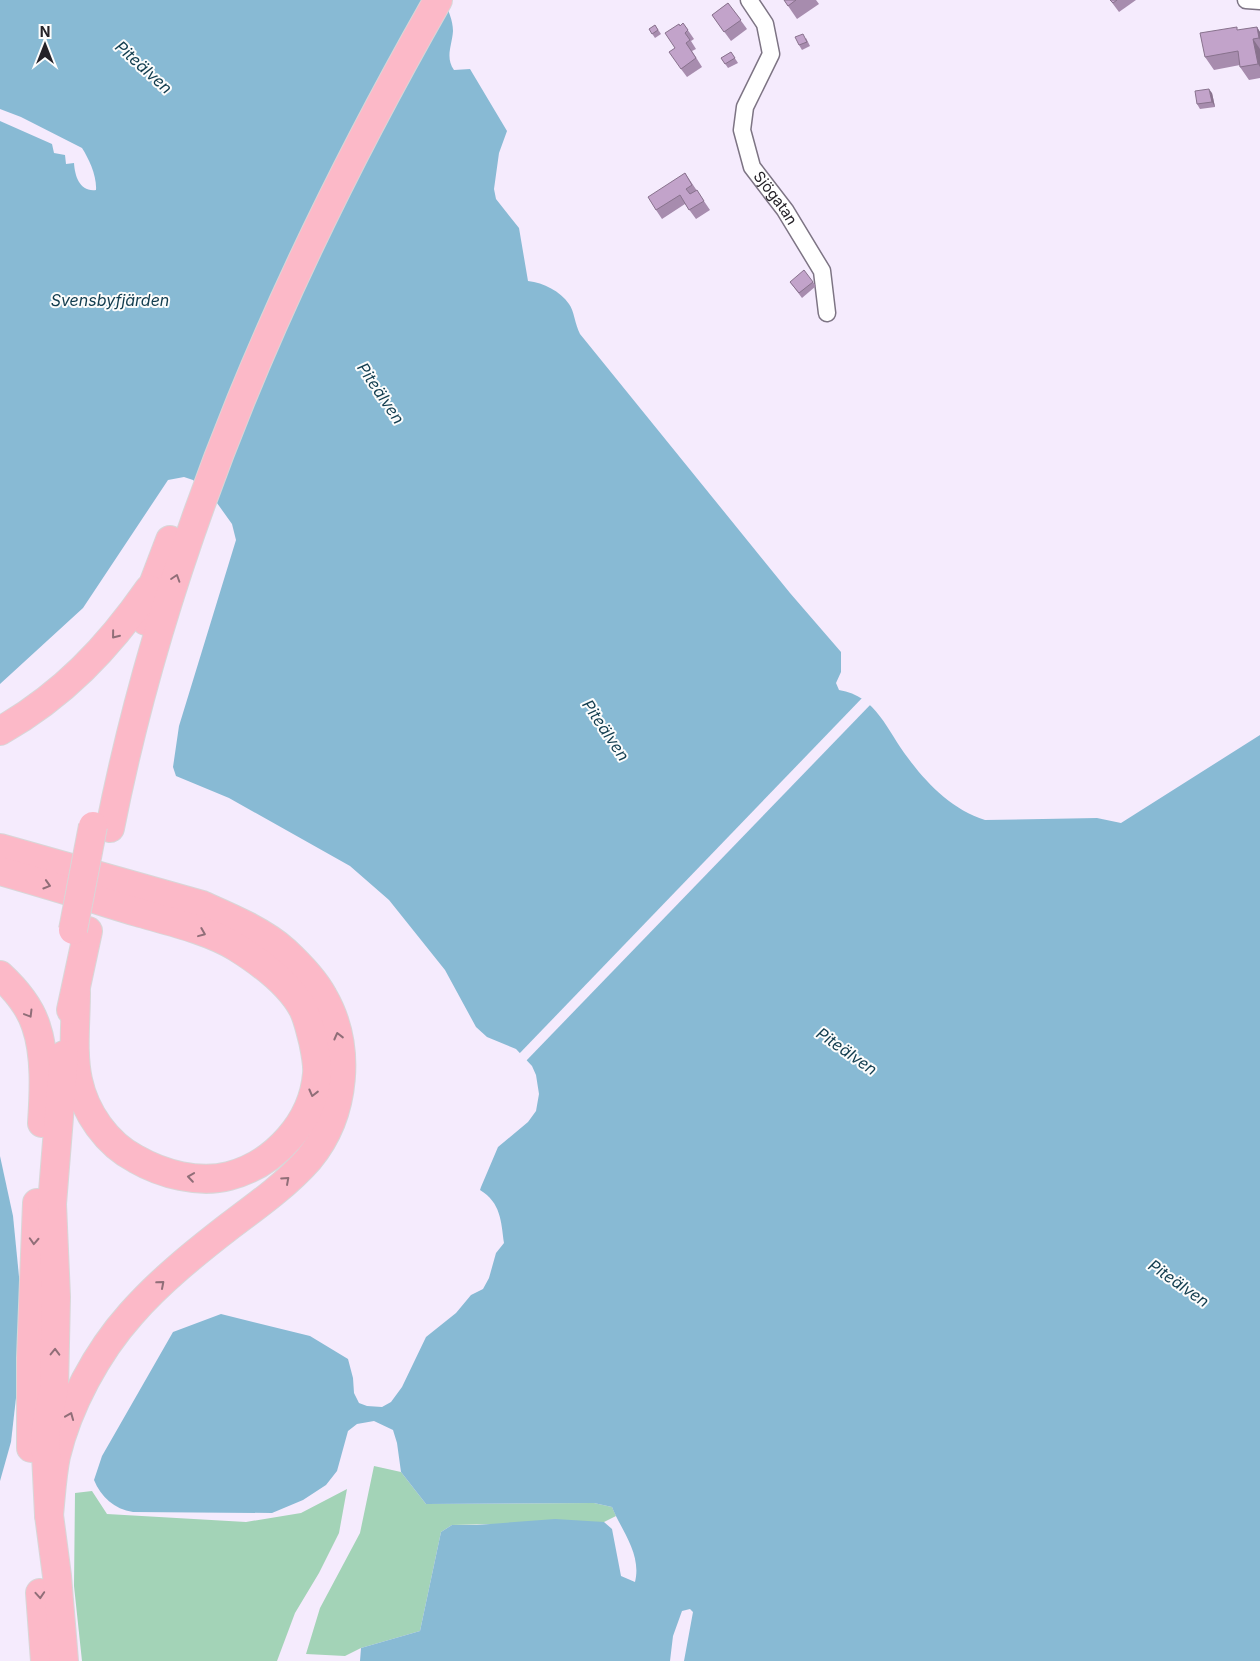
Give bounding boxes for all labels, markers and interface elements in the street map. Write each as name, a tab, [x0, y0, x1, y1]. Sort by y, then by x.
north arrow	[20, 20, 70, 70]
text: N	[40, 23, 50, 40]
water label: Piteälven	[111, 36, 177, 98]
street label: Sjögatan	[750, 167, 802, 228]
water label: Svensbyfjärden	[51, 290, 169, 310]
water label: Piteälven	[353, 359, 409, 427]
one-way arrow	[170, 574, 180, 582]
one-way arrow	[111, 630, 120, 639]
water label: Piteälven	[578, 696, 634, 764]
one-way arrow	[42, 879, 50, 889]
one-way arrow	[197, 927, 206, 937]
one-way arrow	[23, 1008, 33, 1017]
water label: Piteälven	[813, 1023, 881, 1079]
one-way arrow	[333, 1032, 343, 1040]
one-way arrow	[308, 1088, 319, 1097]
one-way arrow	[187, 1172, 195, 1183]
one-way arrow	[281, 1177, 290, 1186]
one-way arrow	[29, 1237, 40, 1245]
water label: Piteälven	[1145, 1255, 1213, 1311]
one-way arrow	[155, 1281, 164, 1290]
one-way arrow	[50, 1347, 60, 1355]
one-way arrow	[64, 1413, 74, 1421]
one-way arrow	[34, 1592, 45, 1600]

